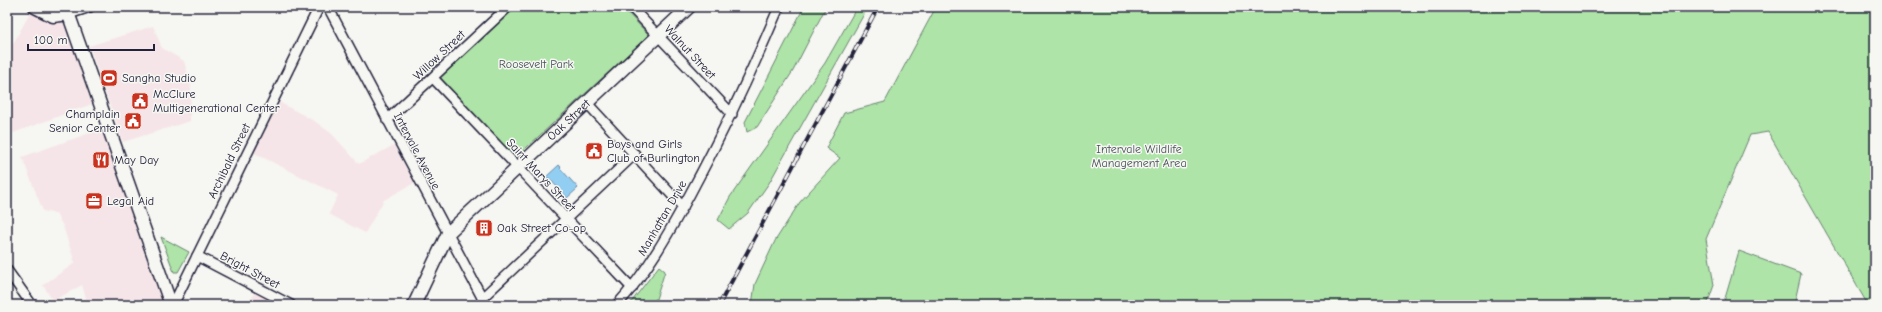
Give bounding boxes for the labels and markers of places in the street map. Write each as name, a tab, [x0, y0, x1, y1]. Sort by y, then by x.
sports icon: Sangha Studio	[99, 68, 119, 88]
place label: Sangha Studio	[122, 71, 196, 85]
place label: McClure Multigenerational Center	[153, 87, 280, 115]
public building icon: McClure Multigenerational Center	[130, 91, 150, 111]
place label: Champlain Senior Center	[49, 107, 120, 135]
public building icon: Champlain Senior Center	[123, 111, 143, 131]
place label: Boys and Girls Club of Burlington	[607, 137, 700, 165]
public building icon: Boys and Girls Club of Burlington	[584, 141, 604, 161]
restaurant icon: May Day	[91, 150, 111, 170]
place label: May Day	[114, 153, 159, 167]
office icon: Legal Aid	[84, 191, 104, 211]
place label: Legal Aid	[107, 194, 154, 208]
building icon: Oak Street Co-op	[474, 218, 494, 238]
place label: Oak Street Co-op	[497, 221, 586, 235]

